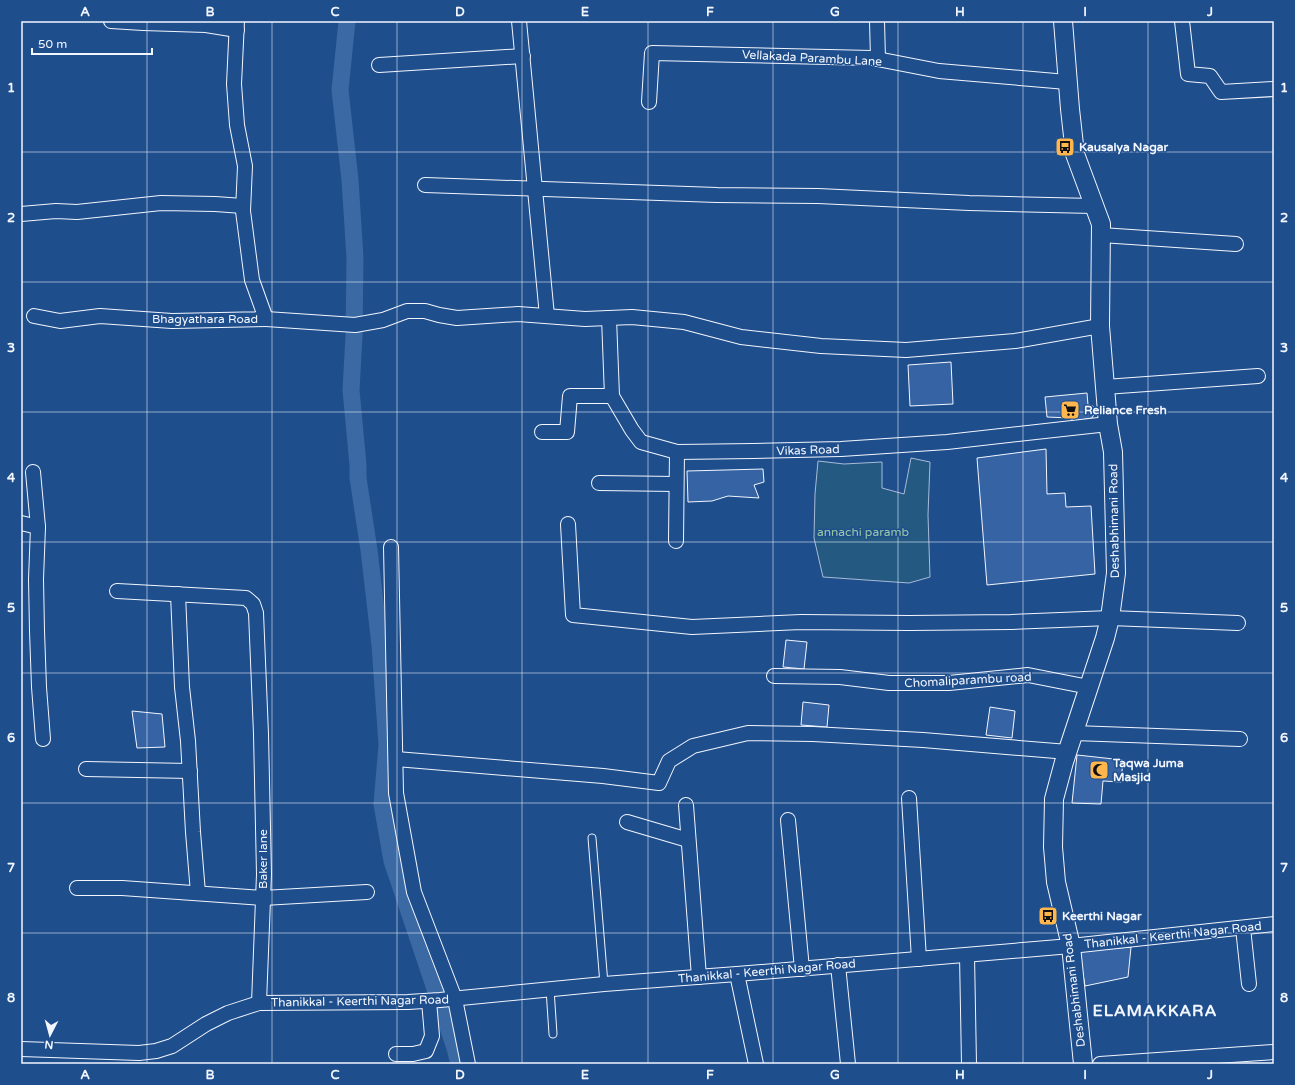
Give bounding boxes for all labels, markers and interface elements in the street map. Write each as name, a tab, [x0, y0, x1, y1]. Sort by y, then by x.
text: A	[80, 4, 90, 20]
text: B	[205, 4, 215, 20]
text: C	[330, 4, 340, 20]
text: D	[455, 4, 465, 20]
text: E	[581, 4, 589, 20]
text: F	[706, 4, 714, 20]
text: G	[830, 4, 840, 20]
text: H	[955, 4, 965, 20]
text: I	[1083, 4, 1087, 20]
text: J	[1206, 4, 1213, 20]
scale bar	[32, 30, 152, 56]
text: 50 m	[38, 37, 67, 51]
street label: Vellakada Parambu Lane	[742, 47, 883, 69]
text: 1	[7, 80, 15, 96]
text: 1	[1280, 80, 1288, 96]
bus stop icon: Kausalya Nagar	[1054, 136, 1076, 158]
place label: Kausalya Nagar	[1079, 140, 1168, 155]
text: 2	[7, 210, 15, 226]
text: 2	[1280, 210, 1288, 226]
street label: Bhagyathara Road	[152, 312, 258, 326]
text: 3	[7, 340, 15, 356]
text: 3	[1280, 340, 1288, 356]
supermarket icon: Reliance Fresh	[1059, 399, 1081, 421]
place label: Reliance Fresh	[1084, 403, 1167, 417]
street label: Vikas Road	[776, 442, 840, 458]
street label: Deshabhimani Road	[1106, 464, 1122, 578]
text: 4	[7, 470, 16, 486]
text: 4	[1280, 470, 1289, 486]
park label: annachi paramb	[817, 525, 909, 539]
text: 5	[7, 600, 15, 616]
text: 5	[1280, 600, 1288, 616]
street label: Chomaliparambu road	[904, 670, 1032, 690]
text: 6	[7, 730, 15, 746]
text: 6	[1280, 730, 1288, 746]
place label: Taqwa Juma Masjid	[1112, 756, 1184, 785]
mosque icon: Taqwa Juma Masjid	[1088, 759, 1110, 781]
street label: Baker lane	[256, 829, 270, 889]
text: 7	[7, 860, 15, 876]
text: 7	[1280, 860, 1288, 876]
bus stop icon: Keerthi Nagar	[1037, 905, 1059, 927]
place label: Keerthi Nagar	[1062, 909, 1142, 924]
street label: Thanikkal - Keerthi Nagar Road	[1084, 919, 1262, 951]
street label: Deshabhimani Road	[1060, 932, 1088, 1048]
street label: Thanikkal - Keerthi Nagar Road	[678, 956, 856, 986]
text: 8	[7, 990, 15, 1006]
text: 8	[1280, 990, 1288, 1006]
street label: Thanikkal - Keerthi Nagar Road	[271, 992, 449, 1010]
district label: ELAMAKKARA	[1093, 1001, 1217, 1021]
north arrow	[30, 1015, 70, 1055]
text: N	[44, 1038, 54, 1051]
text: A	[80, 1067, 90, 1083]
text: B	[205, 1067, 215, 1083]
text: C	[330, 1067, 340, 1083]
text: D	[455, 1067, 465, 1083]
text: E	[581, 1067, 589, 1083]
text: F	[706, 1067, 714, 1083]
text: G	[830, 1067, 840, 1083]
text: H	[955, 1067, 965, 1083]
text: I	[1083, 1067, 1087, 1083]
text: J	[1206, 1067, 1213, 1083]

